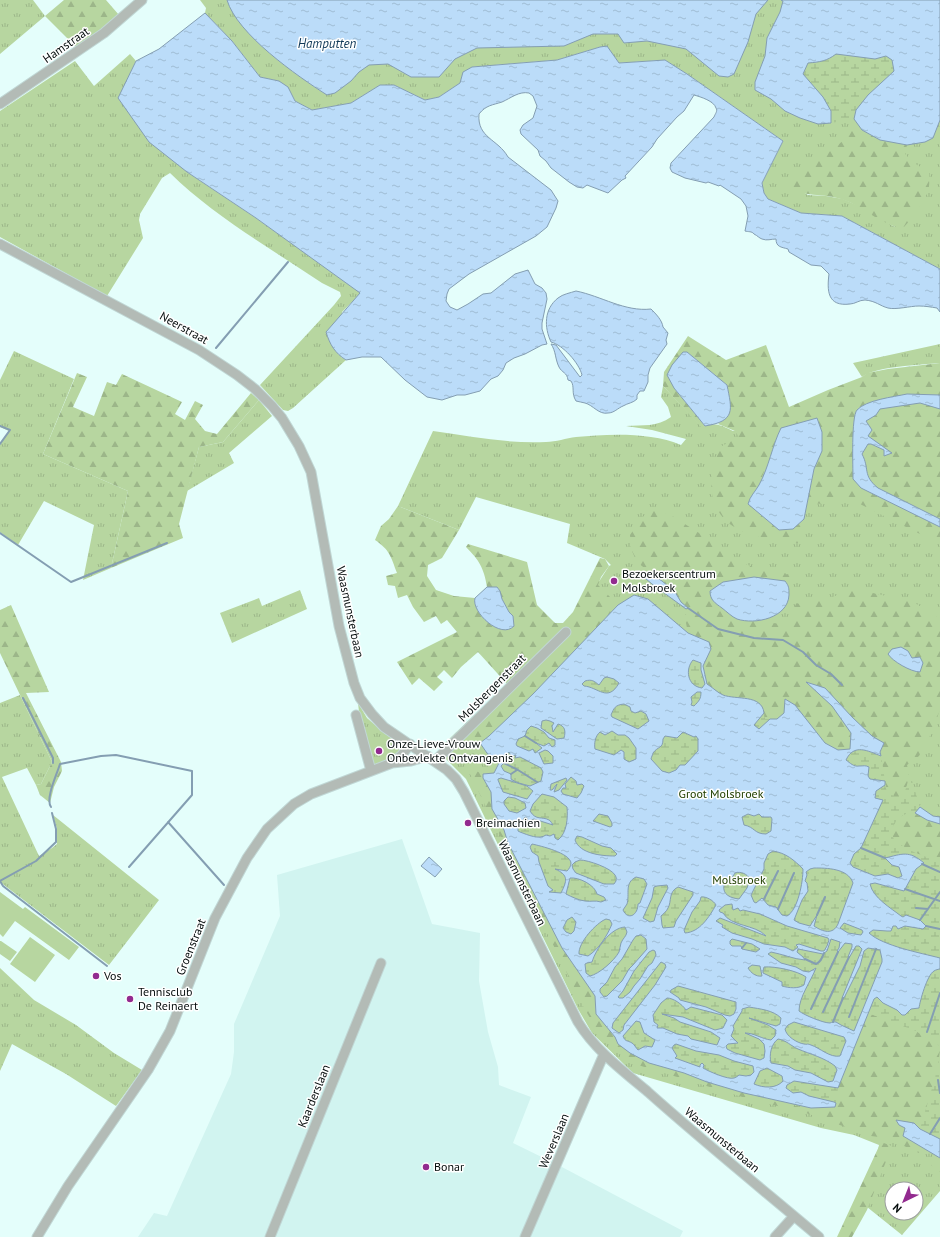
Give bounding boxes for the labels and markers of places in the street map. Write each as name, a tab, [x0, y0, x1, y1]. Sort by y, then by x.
place label: Bezoekerscentrum Molsbroek	[622, 566, 716, 595]
marker: Bezoekerscentrum Molsbroek	[609, 576, 619, 586]
place label: Onze-Lieve-Vrouw Onbevlekte Ontvangenis	[387, 736, 513, 765]
marker: Onze-Lieve-Vrouw Onbevlekte Ontvangenis	[374, 746, 384, 756]
place label: Breimachien	[476, 815, 540, 830]
marker: Breimachien	[463, 818, 473, 828]
place label: Vos	[103, 968, 122, 983]
marker: Vos	[91, 971, 101, 981]
place label: Tennisclub De Reinaert	[138, 984, 198, 1013]
marker: Tennisclub De Reinaert	[125, 994, 135, 1004]
place label: Bonar	[434, 1159, 464, 1174]
marker: Bonar	[421, 1162, 431, 1172]

